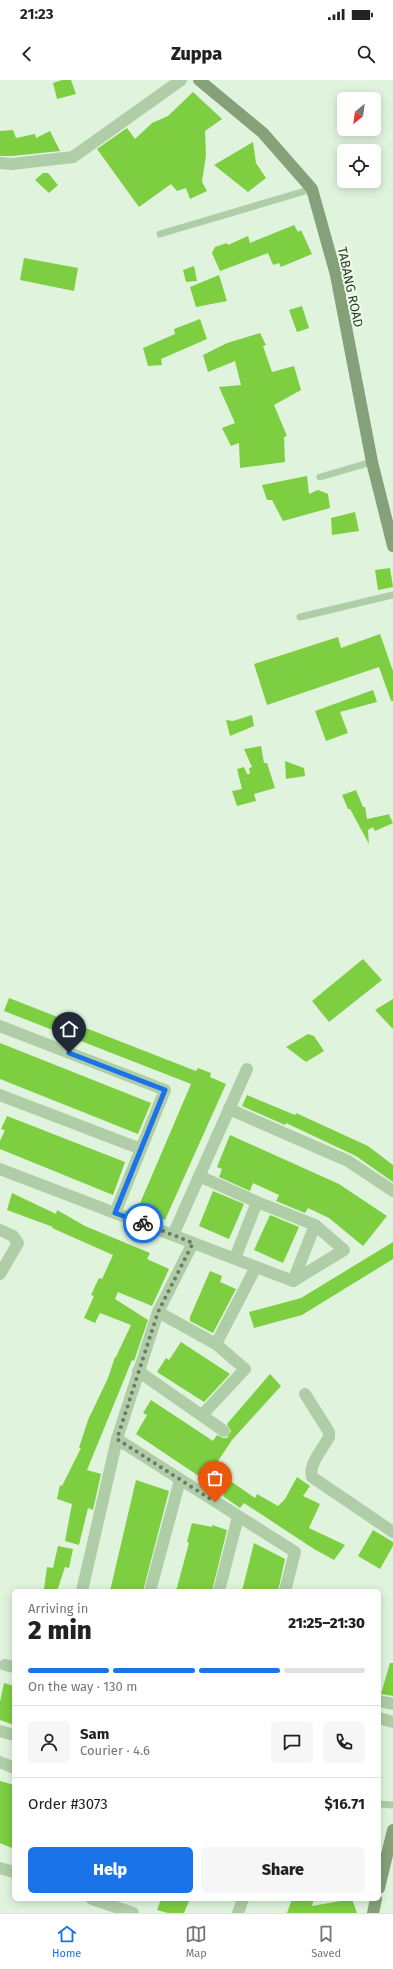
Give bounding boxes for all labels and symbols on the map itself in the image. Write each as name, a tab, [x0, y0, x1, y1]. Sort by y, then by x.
north arrow	[337, 92, 381, 136]
street label: TABANG ROAD	[335, 246, 366, 329]
pin	[52, 1012, 86, 1053]
courier	[123, 1203, 163, 1243]
pin	[198, 1461, 232, 1502]

